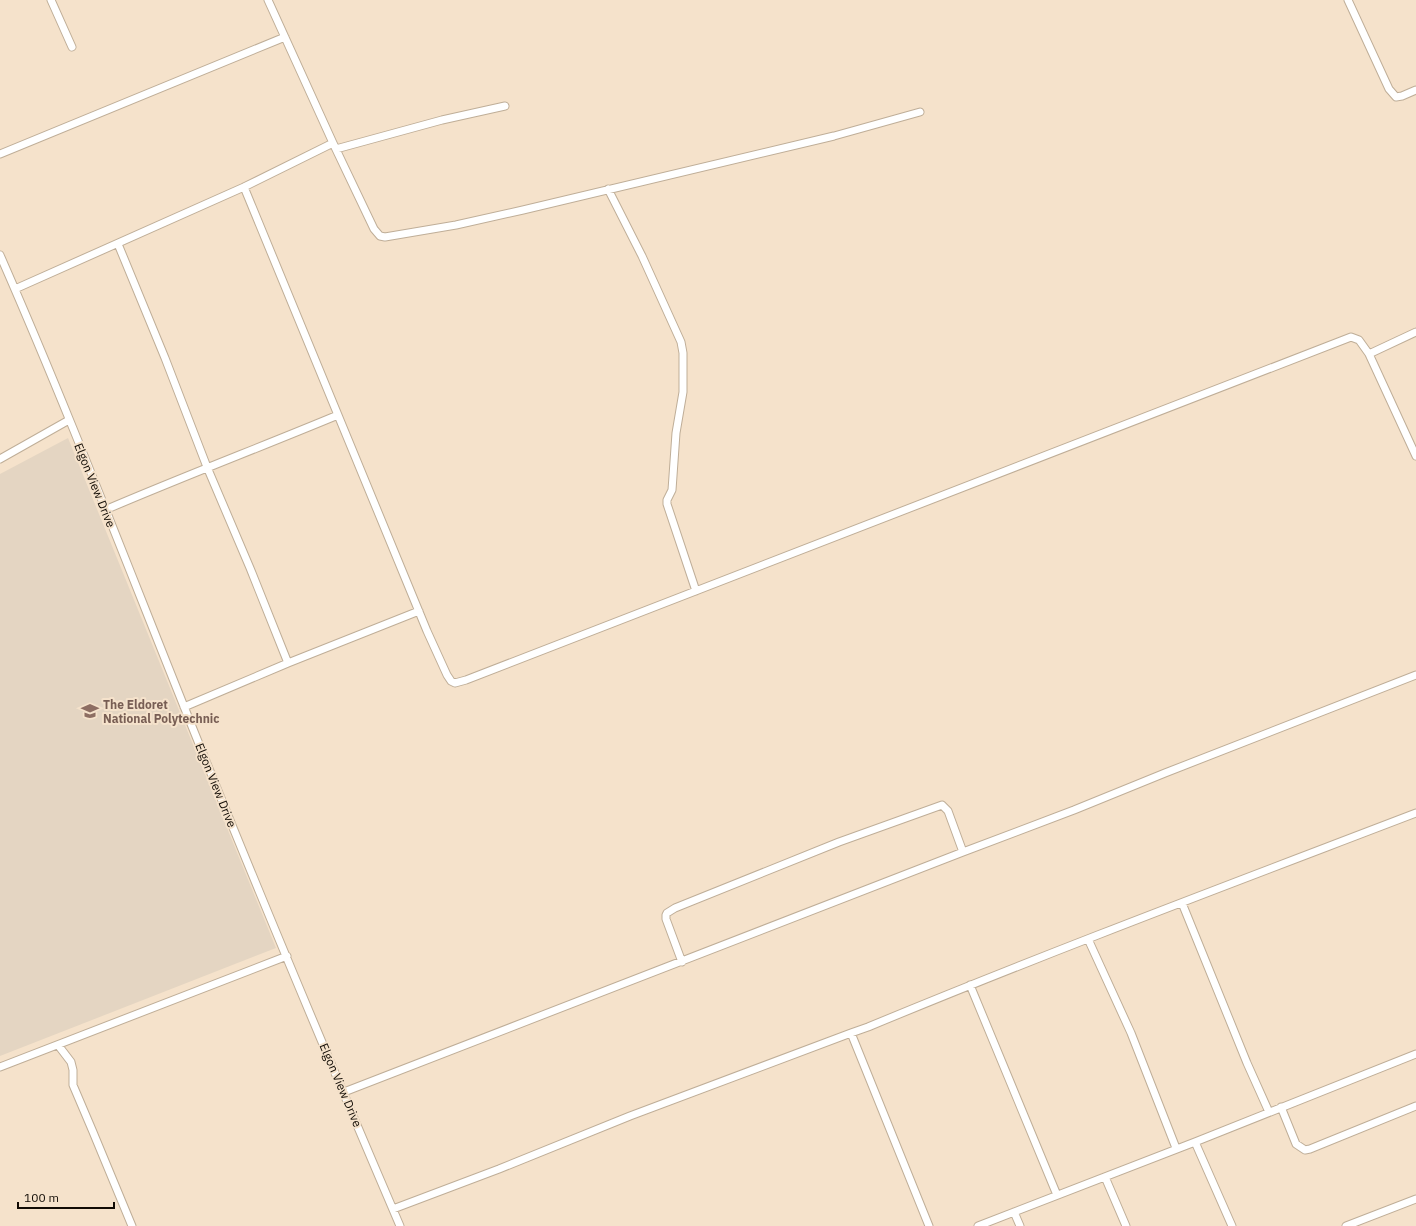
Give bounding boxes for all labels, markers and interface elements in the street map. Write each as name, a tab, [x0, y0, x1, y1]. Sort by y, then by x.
street label: Elgon View Drive	[71, 441, 119, 530]
place label: The Eldoret National Polytechnic	[103, 697, 220, 726]
school or university icon: The Eldoret National Polytechnic	[80, 701, 100, 721]
street label: Elgon View Drive	[192, 741, 240, 830]
street label: Elgon View Drive	[317, 1041, 366, 1130]
scale bar	[18, 1184, 114, 1210]
text: 100 m	[24, 1190, 59, 1205]

